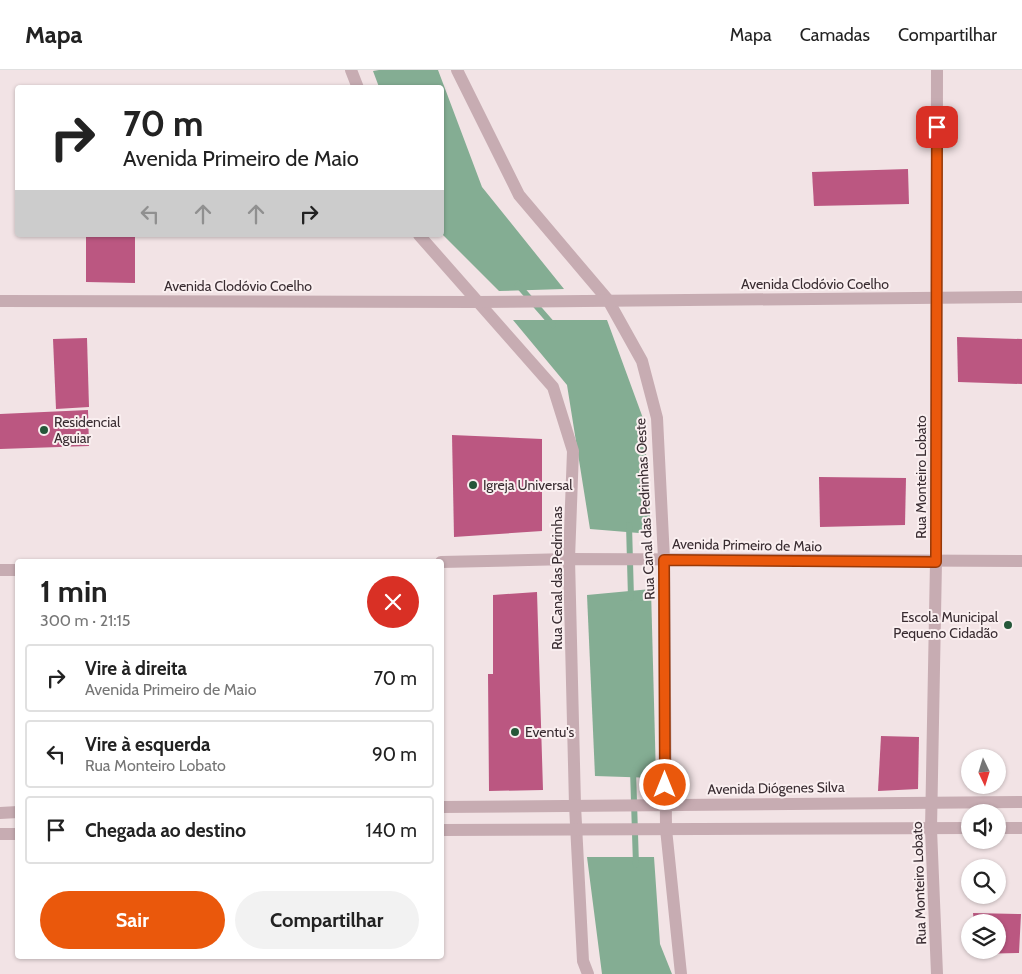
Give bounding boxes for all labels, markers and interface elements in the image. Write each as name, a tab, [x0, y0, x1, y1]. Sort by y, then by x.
text: Mapa	[25, 20, 82, 49]
text: Mapa	[730, 24, 772, 46]
text: Camadas	[800, 24, 870, 46]
text: Compartilhar	[898, 24, 997, 46]
text: 70 m	[123, 102, 204, 145]
icon: right	[40, 105, 105, 170]
pin	[916, 106, 958, 148]
icon: arrive	[923, 113, 951, 141]
text: Avenida Primeiro de Maio	[123, 145, 359, 172]
icon: left	[136, 200, 164, 228]
icon: ahead	[189, 200, 217, 228]
icon: ahead	[242, 200, 270, 228]
icon: right	[295, 200, 323, 228]
street label: Avenida Clodóvio Coelho	[741, 275, 889, 293]
street label: Avenida Clodóvio Coelho	[164, 277, 312, 295]
place label: Residencial Aguiar	[54, 413, 121, 447]
street label: Rua Monteiro Lobato	[912, 415, 930, 539]
street label: Rua Canal das Pedrinhas Oeste	[631, 418, 659, 600]
marker: Residencial Aguiar	[38, 424, 50, 436]
place label: Igreja Universal	[483, 476, 573, 494]
marker: Igreja Universal	[467, 479, 479, 491]
street label: Rua Canal das Pedrinhas	[548, 506, 566, 650]
street label: Avenida Primeiro de Maio	[672, 535, 822, 555]
text: 1 min	[40, 573, 108, 610]
button: close	[367, 576, 419, 628]
place label: Escola Municipal Pequeno Cidadão	[893, 608, 999, 642]
text: 300 m · 21:15	[40, 611, 130, 630]
marker: Escola Municipal Pequeno Cidadão	[1002, 619, 1014, 631]
text: Vire à direita	[85, 657, 187, 680]
icon: right	[42, 664, 70, 692]
text: 70 m	[373, 667, 417, 690]
text: Avenida Primeiro de Maio	[85, 680, 257, 699]
place label: Eventu's	[525, 723, 574, 741]
marker: Eventu's	[509, 726, 521, 738]
text: Vire à esquerda	[85, 733, 211, 756]
icon: left	[42, 740, 70, 768]
text: 90 m	[372, 743, 417, 766]
north arrow	[961, 749, 1006, 794]
map controls	[961, 749, 1006, 959]
text: Rua Monteiro Lobato	[85, 756, 226, 775]
position arrow	[638, 758, 690, 810]
street label: Avenida Diógenes Silva	[707, 778, 845, 798]
button: sound	[961, 804, 1006, 849]
icon: arrive	[42, 816, 70, 844]
text: Chegada ao destino	[85, 819, 246, 842]
text: 140 m	[366, 819, 417, 842]
street label: Rua Monteiro Lobato	[908, 821, 930, 945]
button: search	[961, 859, 1006, 904]
button: Sair	[40, 891, 225, 949]
button: Compartilhar	[235, 891, 419, 949]
button: layers	[961, 914, 1006, 959]

